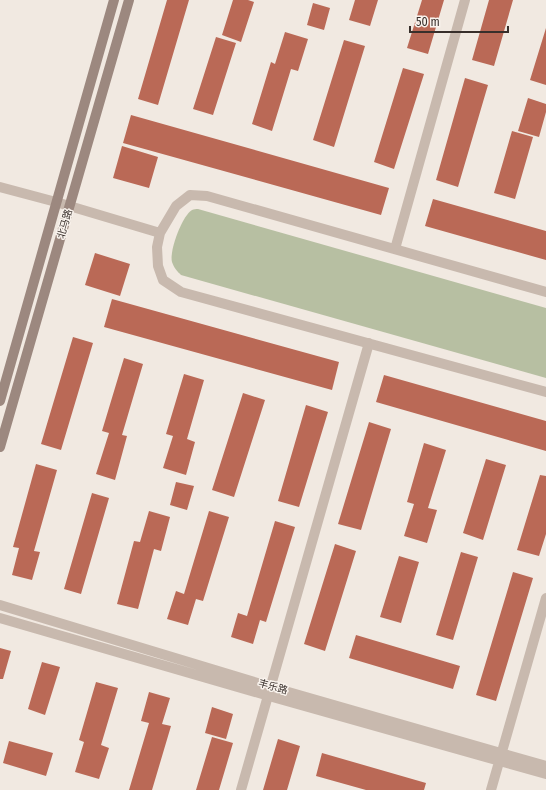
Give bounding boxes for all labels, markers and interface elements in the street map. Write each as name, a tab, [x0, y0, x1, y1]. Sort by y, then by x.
scale bar	[410, 8, 508, 34]
text: 50 m	[416, 15, 440, 29]
street label: 北马路	[55, 208, 75, 240]
street label: 丰乐路	[257, 677, 289, 697]

